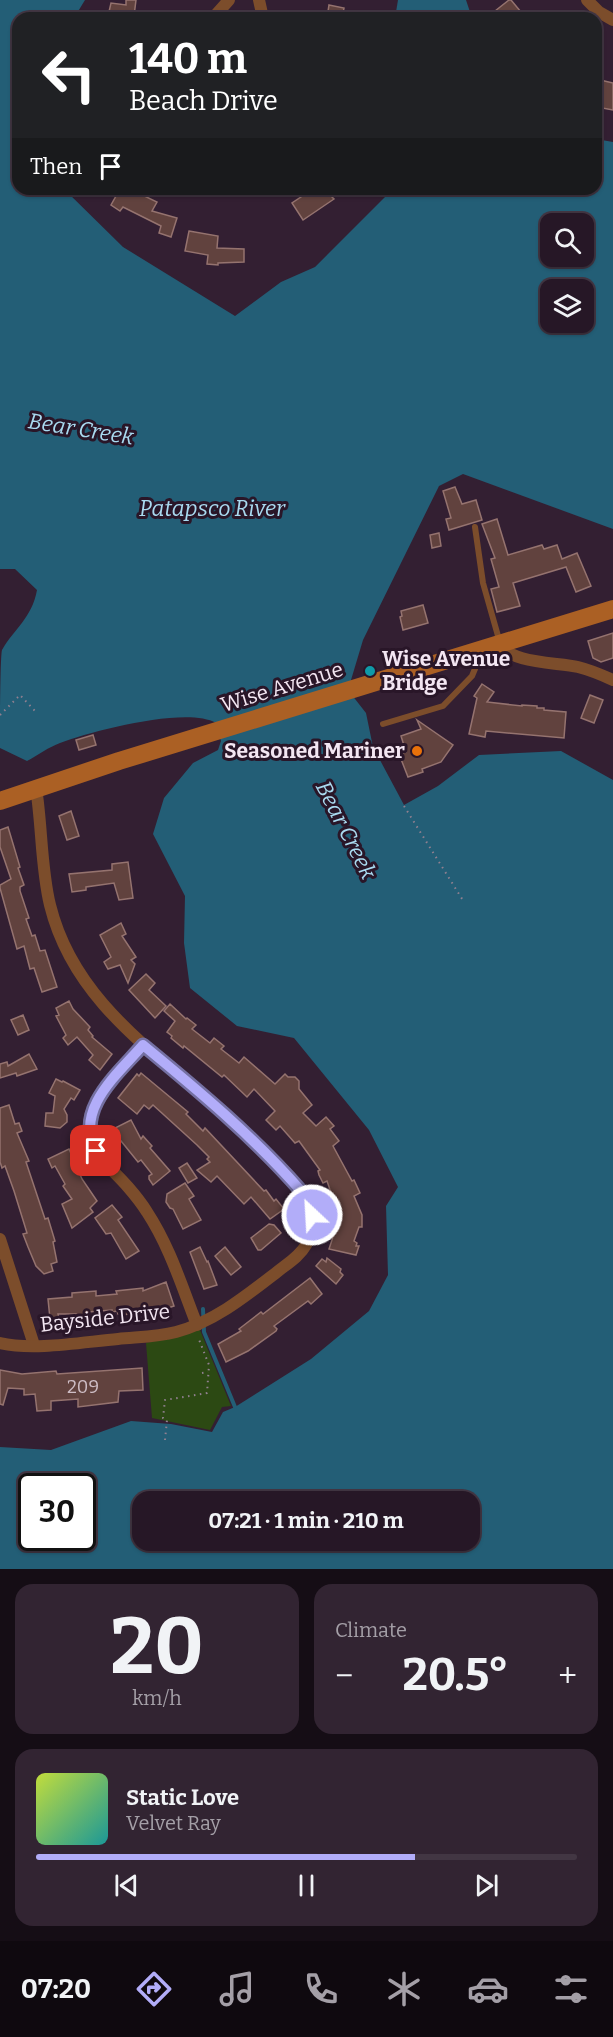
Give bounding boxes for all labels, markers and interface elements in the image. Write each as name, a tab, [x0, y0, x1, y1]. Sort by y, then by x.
text: 140 m	[129, 34, 247, 84]
icon: left	[30, 36, 108, 114]
text: Beach Drive	[129, 85, 278, 117]
icon: arrive	[94, 150, 127, 183]
text: Then	[30, 153, 82, 180]
map controls	[540, 213, 594, 333]
button: search	[540, 213, 594, 267]
button: layers	[540, 279, 594, 333]
water label: Bear Creek	[26, 407, 137, 451]
water label: Patapsco River	[139, 495, 286, 522]
place label: Wise Avenue Bridge	[382, 646, 510, 696]
street label: Wise Avenue	[218, 656, 346, 718]
marker: Wise Avenue Bridge	[363, 664, 377, 678]
place label: Seasoned Mariner	[224, 738, 405, 764]
marker: Seasoned Mariner	[410, 744, 424, 758]
water label: Bear Creek	[310, 776, 383, 885]
pin	[70, 1125, 121, 1176]
icon: arrive	[79, 1134, 112, 1167]
position arrow	[280, 1183, 344, 1247]
street label: Bayside Drive	[39, 1298, 171, 1338]
house number: 209	[67, 1376, 99, 1398]
speed limit sign: 30	[18, 1473, 96, 1551]
text: 07:21 · 1 min · 210 m	[208, 1507, 404, 1534]
text: 20	[110, 1600, 204, 1694]
text: Climate	[335, 1618, 407, 1642]
text: 20.5°	[403, 1648, 509, 1702]
text: −	[335, 1656, 353, 1696]
text: +	[558, 1656, 577, 1696]
text: km/h	[132, 1686, 182, 1710]
text: Static Love	[126, 1784, 239, 1811]
text: Velvet Ray	[126, 1811, 221, 1835]
icon: previous	[110, 1869, 143, 1902]
icon: pause	[290, 1869, 323, 1902]
icon: next	[470, 1869, 503, 1902]
icon: directions	[133, 1968, 175, 2010]
icon: music	[216, 1968, 258, 2010]
icon: phone	[300, 1968, 342, 2010]
icon: climate	[383, 1968, 425, 2010]
icon: car	[467, 1968, 509, 2010]
icon: filters	[550, 1968, 592, 2010]
text: 07:20	[21, 1973, 91, 2005]

